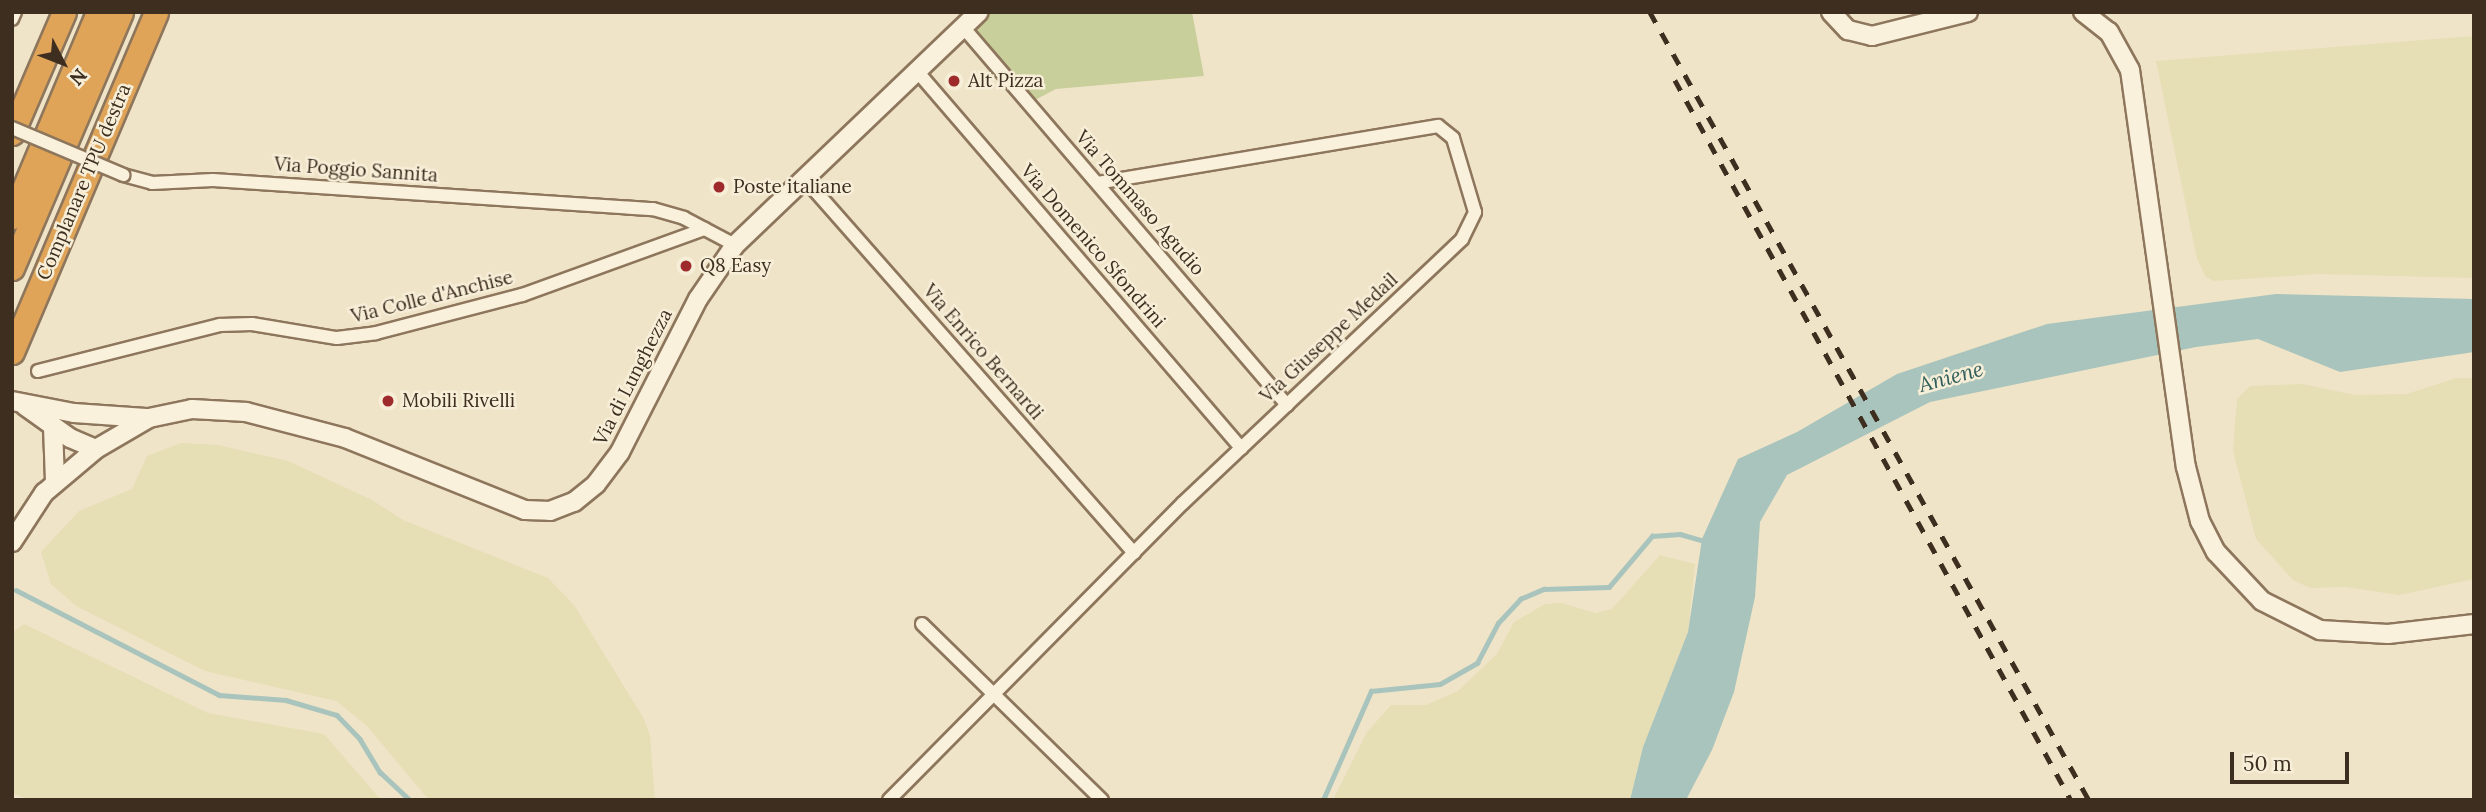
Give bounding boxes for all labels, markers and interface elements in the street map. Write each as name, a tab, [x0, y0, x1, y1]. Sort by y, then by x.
north arrow	[28, 28, 98, 98]
text: N	[65, 64, 92, 91]
place label: Alt Pizza	[968, 70, 1043, 92]
marker: Alt Pizza	[946, 73, 962, 89]
street label: Complanare TPU destra	[32, 80, 136, 284]
street label: Via Tommaso Agudio	[1071, 126, 1209, 280]
street label: Via Poggio Sannita	[273, 153, 439, 187]
street label: Via Domenico Sfondrini	[1016, 160, 1170, 332]
place label: Poste italiane	[733, 176, 852, 198]
marker: Poste italiane	[711, 179, 727, 195]
place label: Q8 Easy	[700, 255, 771, 277]
marker: Q8 Easy	[678, 258, 694, 274]
street label: Via Colle d'Anchise	[349, 266, 515, 328]
street label: Via Giuseppe Medail	[1256, 268, 1402, 408]
street label: Via Enrico Bernardi	[918, 280, 1048, 424]
street label: Via di Lunghezza	[589, 305, 677, 449]
water label: Aniene	[1916, 356, 1986, 398]
place label: Mobili Rivelli	[402, 390, 515, 412]
marker: Mobili Rivelli	[380, 393, 396, 409]
scale bar	[2234, 738, 2353, 782]
text: 50 m	[2243, 750, 2292, 777]

